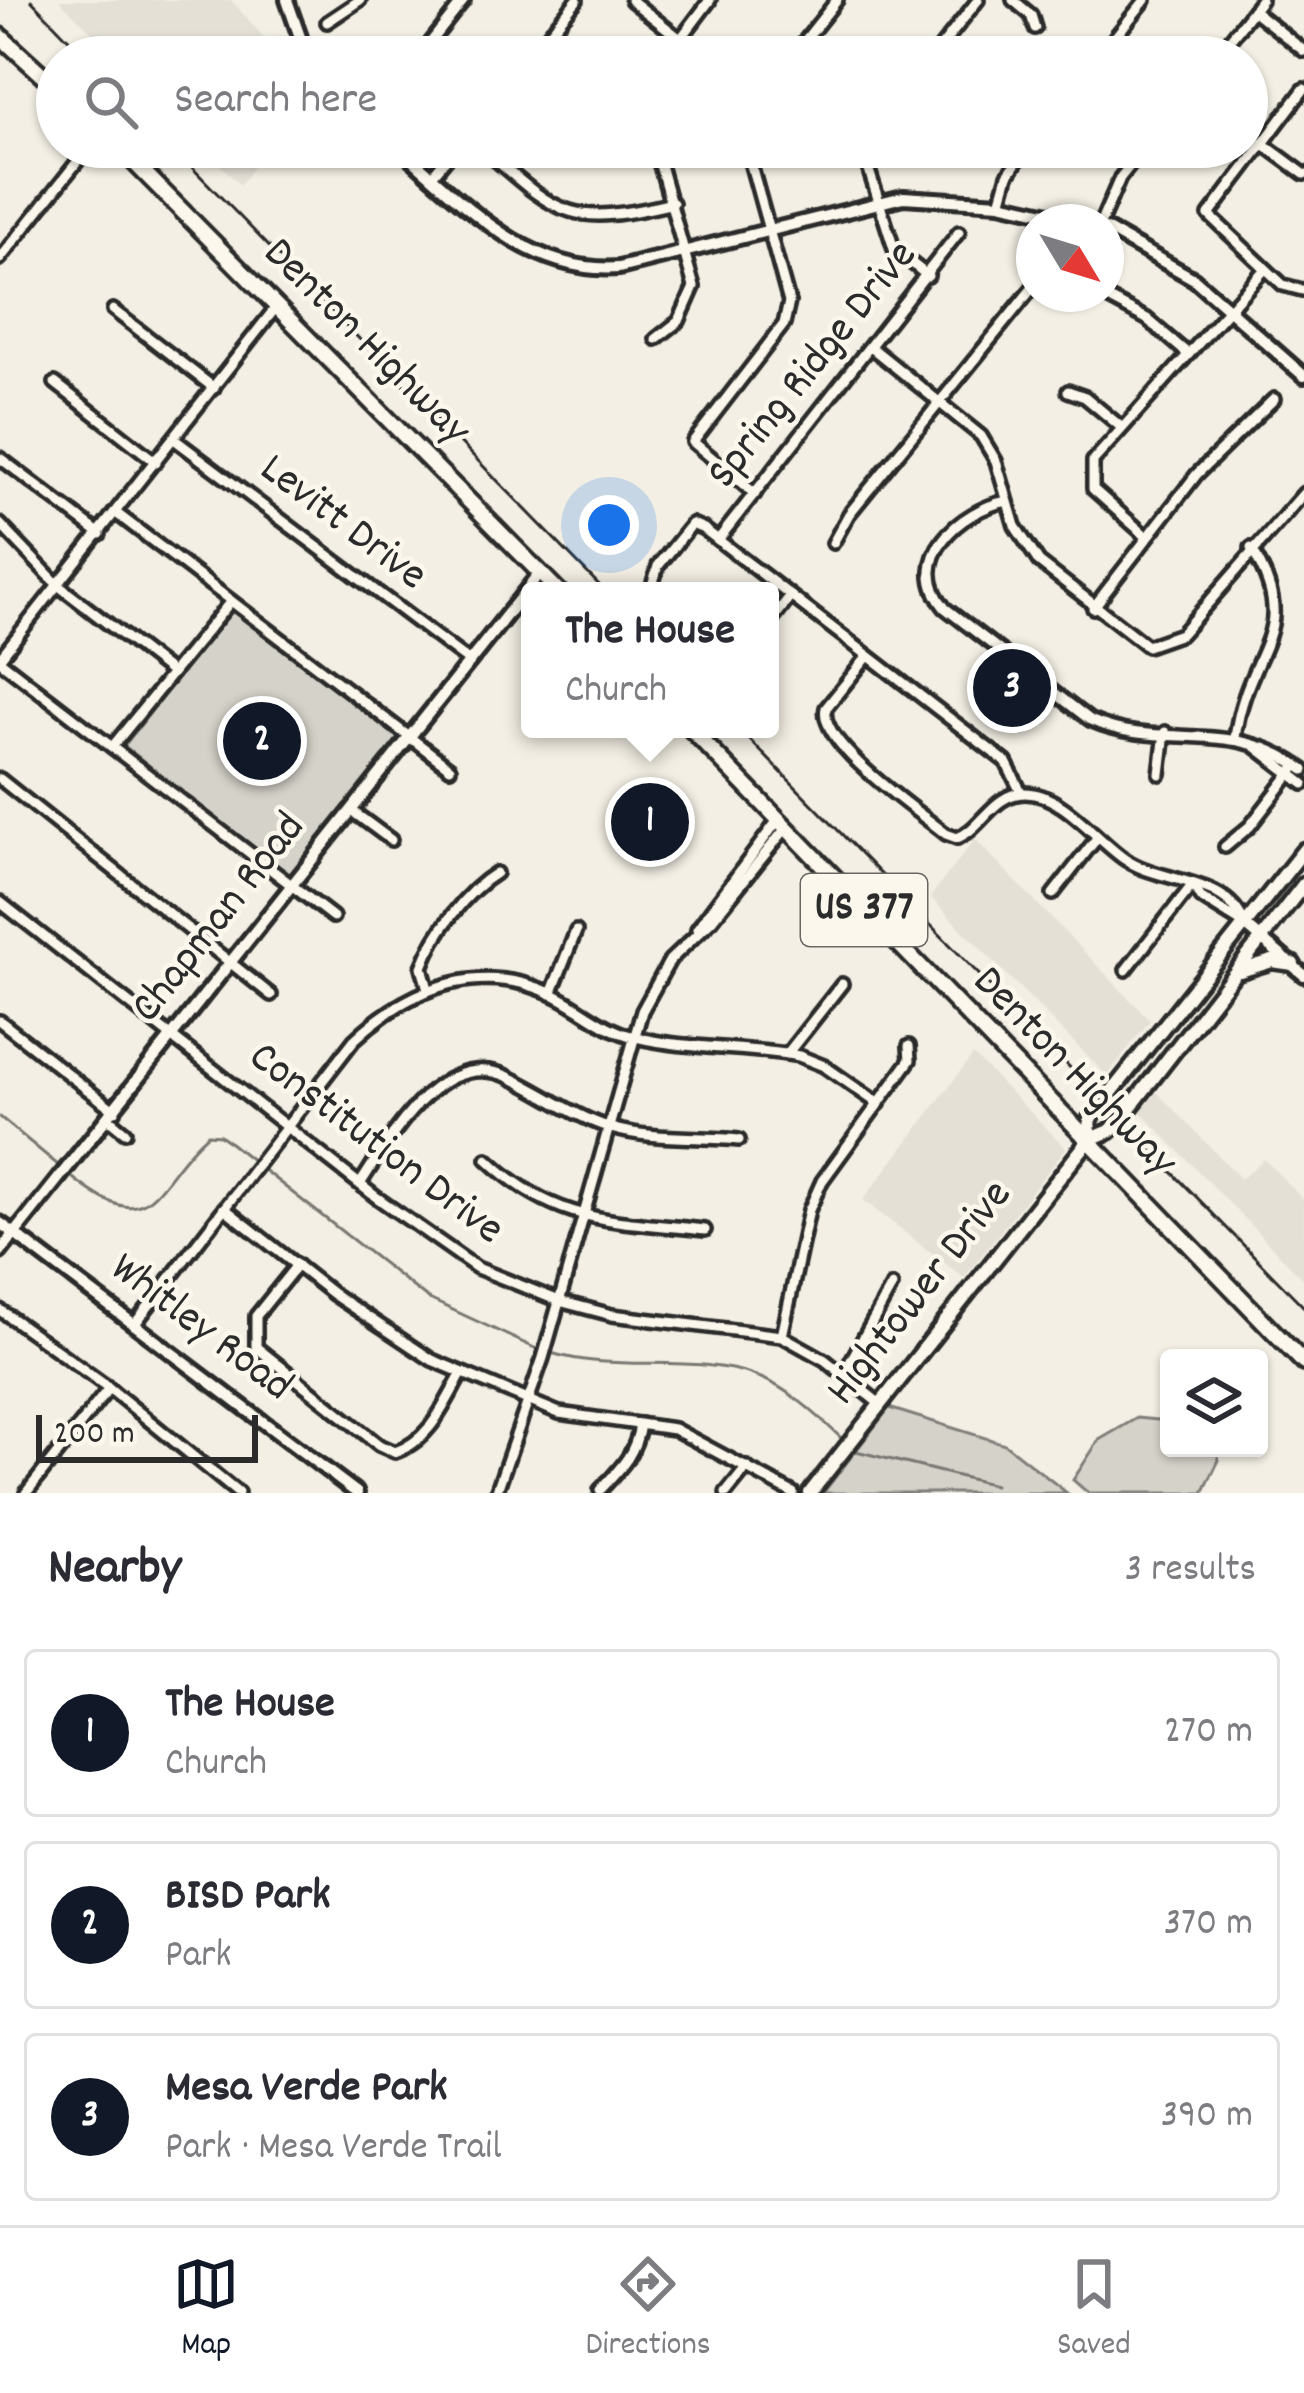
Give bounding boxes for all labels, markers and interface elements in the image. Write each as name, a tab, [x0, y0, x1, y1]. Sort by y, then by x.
search box	[36, 36, 1268, 168]
icon: search	[78, 69, 144, 135]
text: Search here	[174, 70, 377, 134]
north arrow	[1016, 204, 1124, 312]
street label: Denton Highway	[246, 224, 484, 462]
street label: Spring Ridge Drive	[693, 228, 935, 504]
street label: Levitt Drive	[245, 440, 439, 608]
your location	[579, 495, 639, 555]
popup	[521, 582, 779, 738]
text: The House	[565, 601, 735, 665]
pin: 3	[973, 643, 1051, 733]
text: Church	[565, 665, 667, 720]
pin: 2	[223, 696, 301, 786]
pin: 1	[611, 777, 689, 867]
street label: Chapman Road	[117, 800, 323, 1038]
road number: US 377	[801, 874, 927, 946]
street label: Denton Highway	[956, 953, 1191, 1193]
street label: Constitution Drive	[234, 1028, 516, 1262]
street label: Hightower Drive	[812, 1168, 1030, 1420]
street label: Whitley Road	[95, 1239, 305, 1419]
map controls	[1160, 1349, 1268, 1457]
button: layers	[1160, 1349, 1268, 1457]
scale bar	[36, 1409, 258, 1462]
text: 200 m	[54, 1412, 135, 1459]
text: Nearby	[48, 1535, 181, 1607]
text: 3 results	[1125, 1544, 1256, 1599]
text: The House	[165, 1674, 335, 1738]
text: 1	[86, 1706, 94, 1761]
text: 270 m	[1164, 1706, 1253, 1761]
text: Church	[165, 1738, 267, 1793]
text: BISD Park	[165, 1866, 330, 1930]
text: 2	[81, 1898, 99, 1953]
text: 370 m	[1164, 1898, 1253, 1953]
text: Park	[165, 1930, 231, 1985]
text: Mesa Verde Park	[165, 2058, 448, 2122]
text: 3	[81, 2090, 99, 2145]
text: 390 m	[1161, 2090, 1253, 2145]
text: Park · Mesa Verde Trail	[165, 2122, 501, 2177]
tab: Map	[173, 2251, 239, 2370]
tab: Directions	[586, 2251, 711, 2370]
tab: Saved	[1057, 2251, 1131, 2370]

